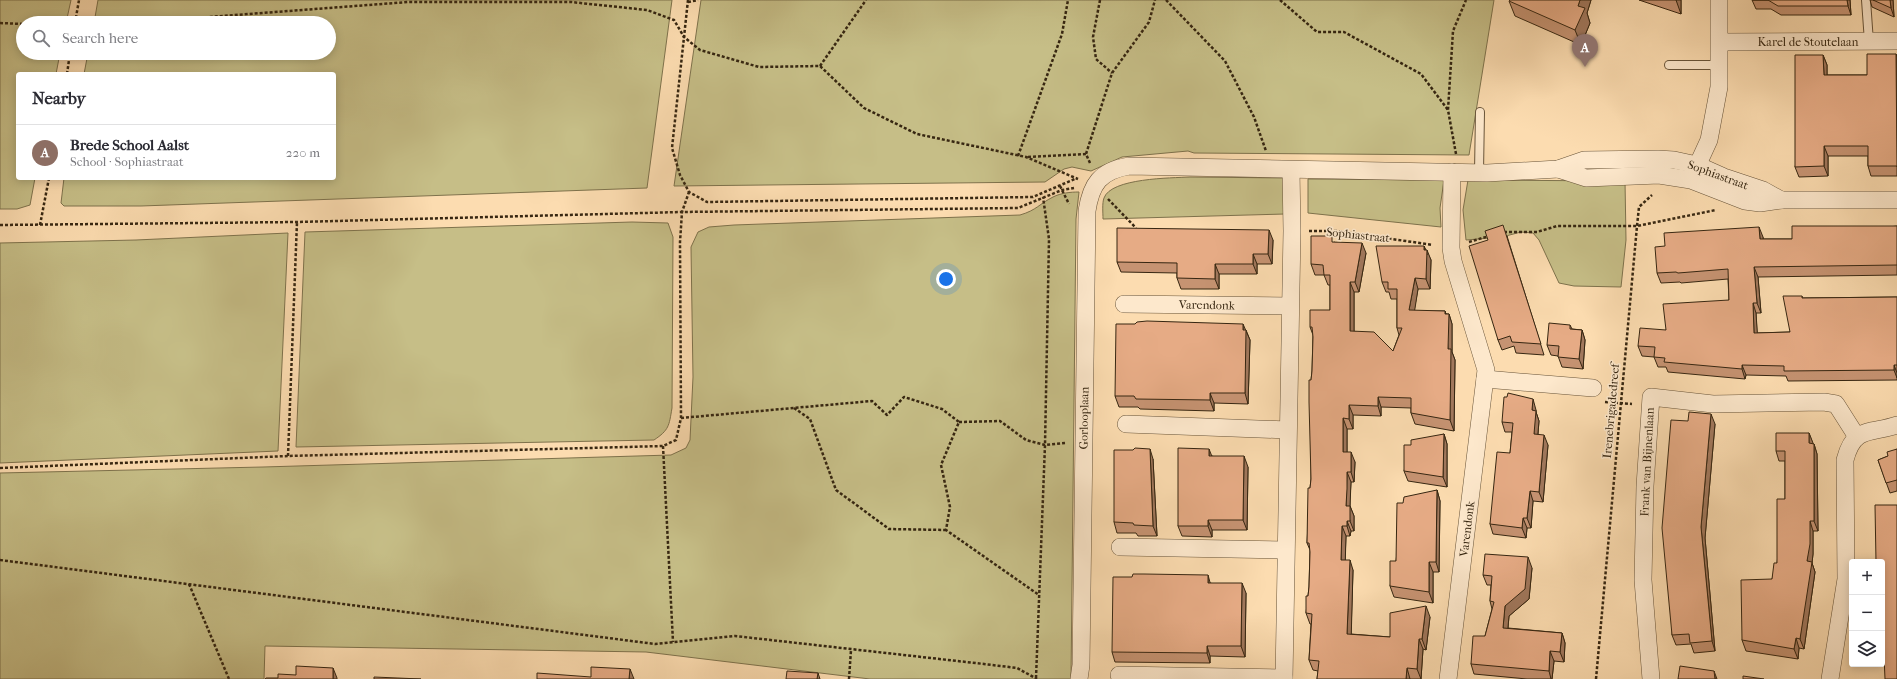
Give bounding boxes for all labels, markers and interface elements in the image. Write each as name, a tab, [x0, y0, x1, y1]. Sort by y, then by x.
search box	[16, 16, 336, 60]
icon: search	[30, 27, 52, 49]
text: Search here	[62, 29, 138, 47]
pin: A	[1572, 34, 1598, 67]
street label: Karel de Stoutelaan	[1757, 35, 1859, 49]
text: Nearby	[32, 88, 86, 108]
text: Brede School Aalst	[70, 136, 189, 154]
text: A	[41, 145, 49, 160]
text: 220 m	[286, 145, 320, 160]
text: School · Sophiastraat	[70, 154, 184, 169]
street label: Sophiastraat	[1686, 158, 1751, 193]
street label: Sophiastraat	[1326, 225, 1391, 245]
your location	[936, 269, 956, 289]
street label: Varendonk	[1178, 297, 1236, 313]
street label: Irenebrigadedreef	[1600, 360, 1622, 459]
street label: Gorlooplaan	[1076, 386, 1092, 449]
street label: Frank van Bijnenlaan	[1637, 407, 1657, 517]
street label: Varendonk	[1457, 499, 1477, 559]
map controls	[1849, 559, 1885, 667]
button: +	[1849, 559, 1885, 595]
button: −	[1849, 595, 1885, 631]
button: layers	[1849, 631, 1885, 667]

